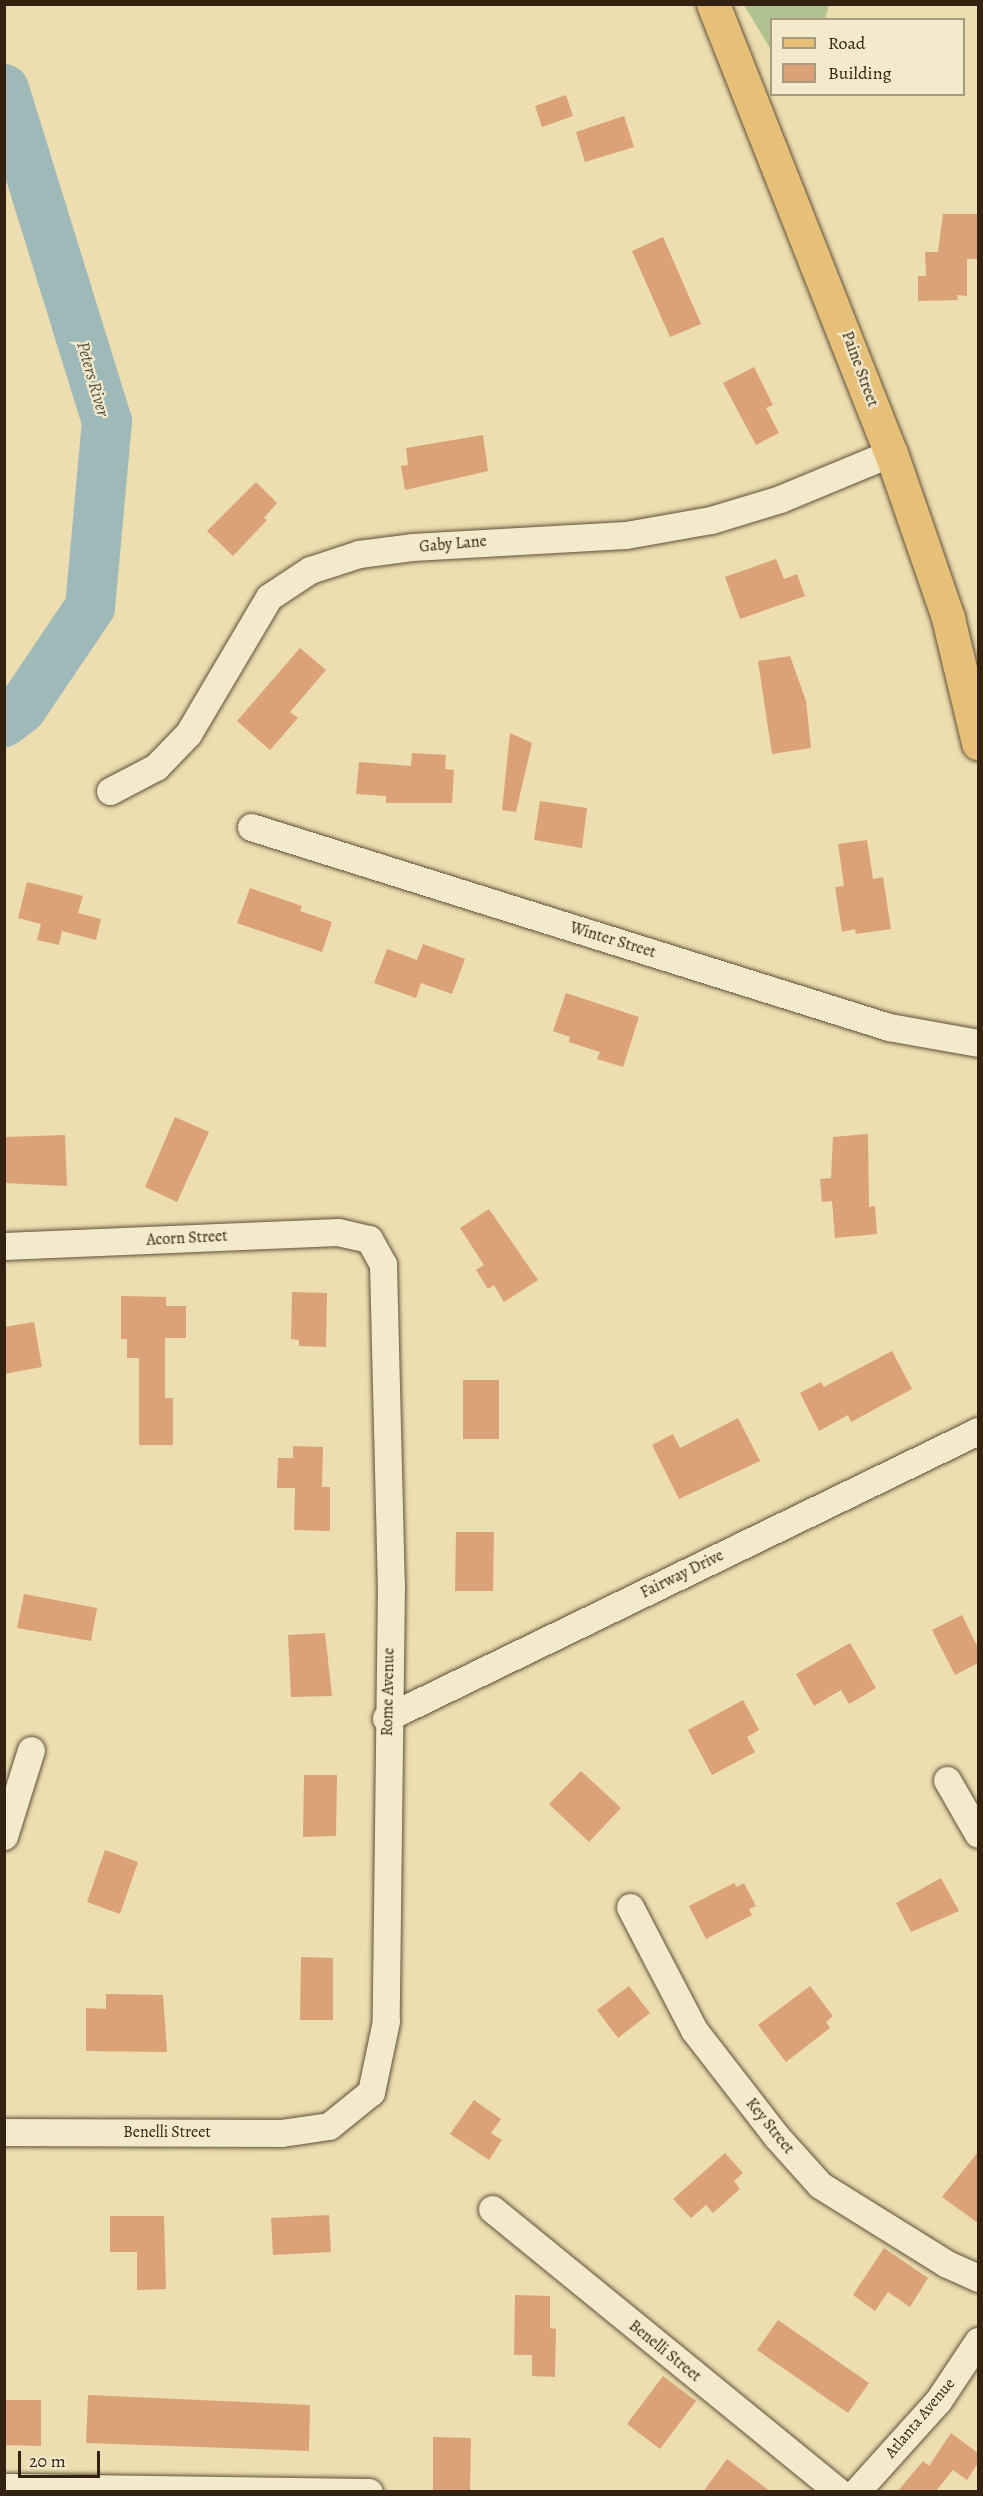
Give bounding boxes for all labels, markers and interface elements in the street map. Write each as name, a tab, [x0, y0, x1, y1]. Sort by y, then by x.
legend	[770, 18, 965, 96]
text: Road	[828, 31, 865, 55]
text: Building	[828, 61, 892, 85]
street label: Paine Street	[837, 329, 883, 409]
water label: Peters River	[72, 339, 114, 419]
street label: Gaby Lane	[418, 531, 488, 557]
street label: Winter Street	[568, 918, 658, 962]
street label: Acorn Street	[146, 1226, 228, 1250]
street label: Fairway Drive	[637, 1546, 727, 1602]
street label: Rome Avenue	[378, 1648, 398, 1736]
street label: Key Street	[742, 2094, 798, 2158]
street label: Benelli Street	[123, 2122, 211, 2142]
street label: Benelli Street	[625, 2316, 705, 2386]
street label: Atlanta Avenue	[881, 2374, 959, 2462]
scale bar	[21, 2439, 104, 2477]
text: 20 m	[29, 2449, 66, 2473]

